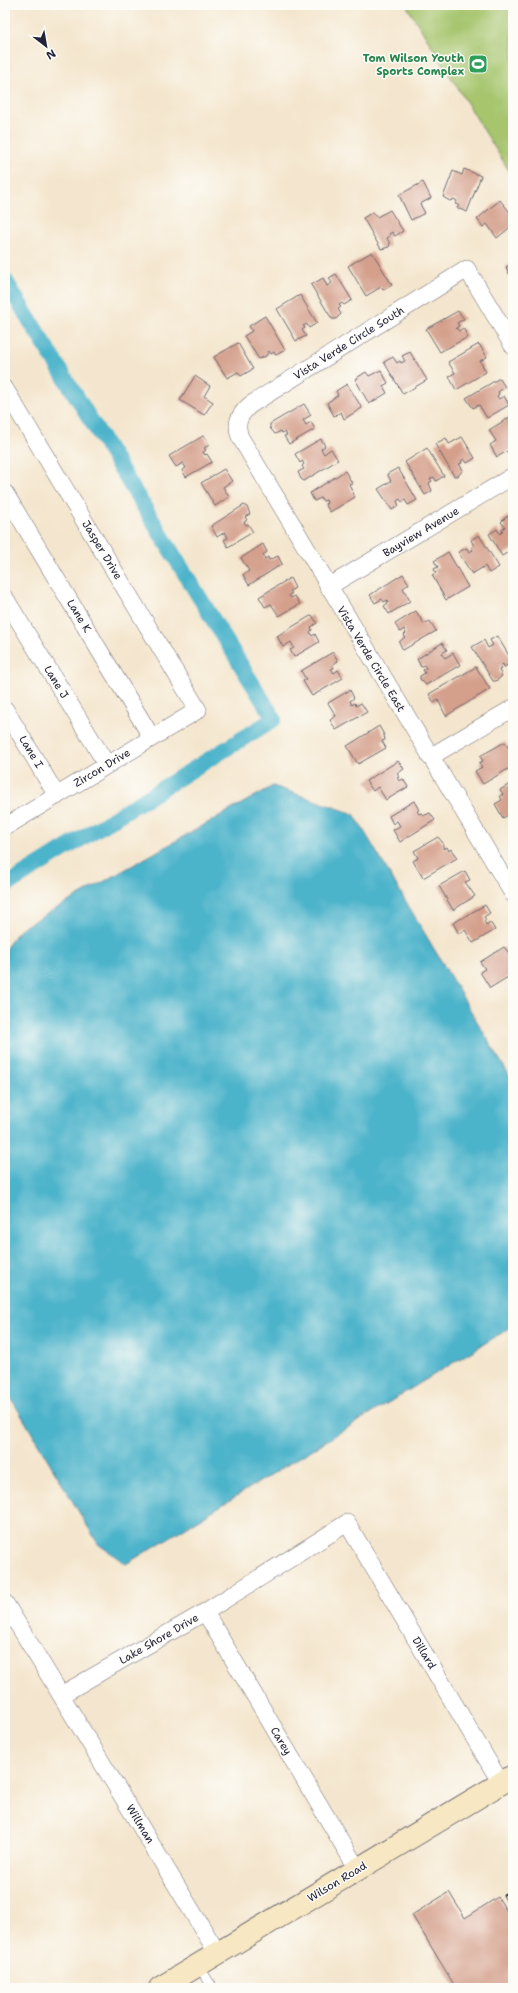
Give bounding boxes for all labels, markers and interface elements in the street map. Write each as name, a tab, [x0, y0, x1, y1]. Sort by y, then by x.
north arrow	[26, 26, 66, 66]
text: N	[43, 45, 58, 63]
place label: Tom Wilson Youth Sports Complex	[363, 51, 465, 79]
sports icon: Tom Wilson Youth Sports Complex	[467, 53, 489, 75]
street label: Vista Verde Circle South	[291, 303, 407, 383]
street label: Bayview Avenue	[380, 503, 462, 561]
street label: Jasper Drive	[78, 518, 126, 582]
street label: Lane K	[63, 596, 95, 636]
street label: Vista Verde Circle East	[333, 603, 409, 715]
street label: Lane J	[40, 663, 72, 702]
street label: Lane I	[15, 733, 47, 771]
street label: Zircon Drive	[71, 745, 133, 791]
street label: Lake Shore Drive	[116, 1610, 202, 1668]
street label: Dillard	[408, 1634, 440, 1672]
street label: Carey	[267, 1724, 295, 1758]
street label: Willman	[122, 1802, 158, 1847]
street label: Wilson Road	[304, 1858, 370, 1906]

